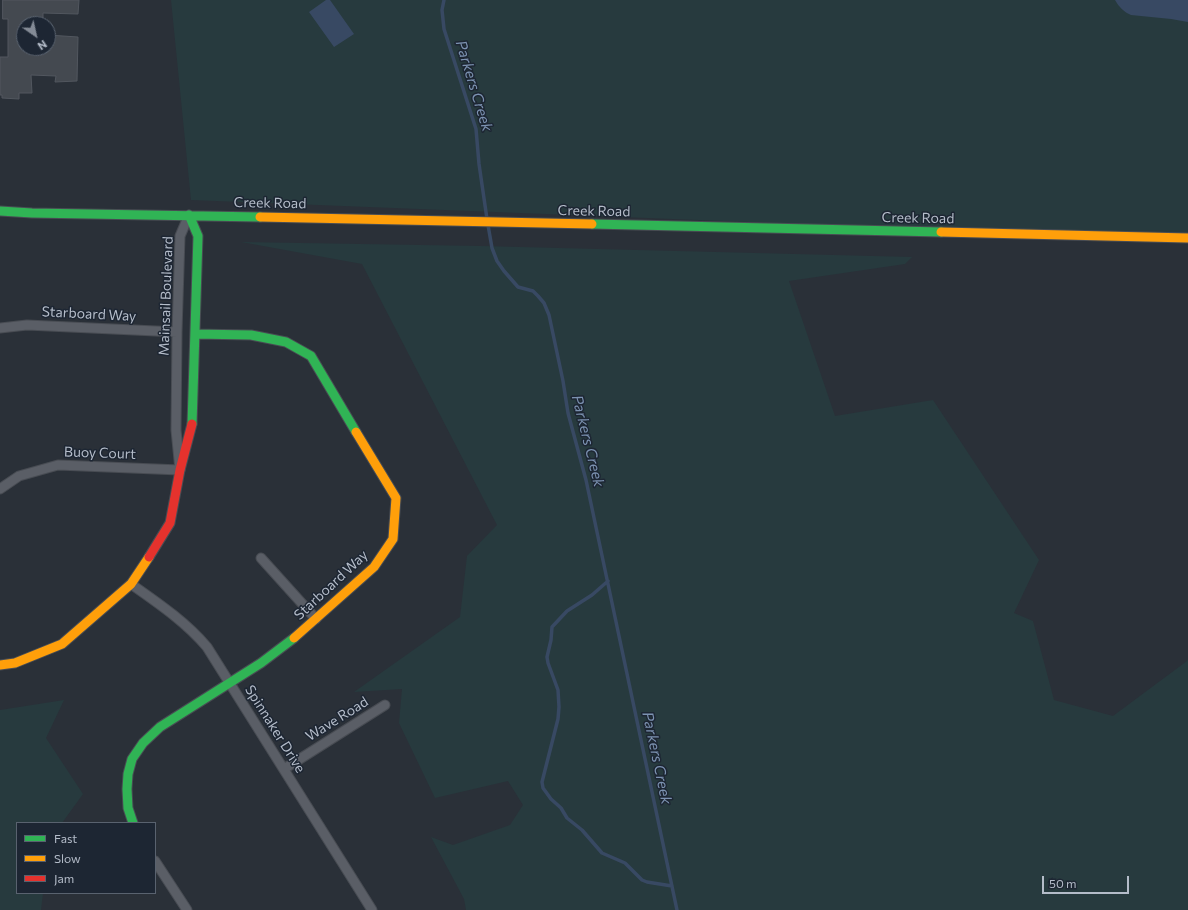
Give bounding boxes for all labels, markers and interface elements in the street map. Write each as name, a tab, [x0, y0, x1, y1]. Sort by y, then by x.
north arrow	[16, 16, 56, 56]
text: N	[35, 38, 49, 53]
water label: Parkers Creek	[452, 38, 496, 134]
street label: Creek Road	[234, 194, 306, 212]
street label: Creek Road	[558, 202, 630, 220]
street label: Creek Road	[882, 209, 954, 227]
street label: Mainsail Boulevard	[156, 236, 176, 356]
street label: Starboard Way	[41, 303, 137, 325]
water label: Parkers Creek	[568, 393, 608, 489]
street label: Buoy Court	[64, 443, 136, 463]
street label: Starboard Way	[291, 547, 371, 623]
street label: Spinnaker Drive	[241, 682, 309, 776]
street label: Wave Road	[303, 693, 371, 745]
water label: Parkers Creek	[638, 710, 676, 806]
legend	[16, 822, 156, 894]
text: Fast	[54, 831, 77, 845]
text: Slow	[54, 851, 81, 865]
scale bar	[1044, 868, 1131, 894]
text: Jam	[54, 871, 74, 885]
text: 50 m	[1049, 876, 1077, 890]

